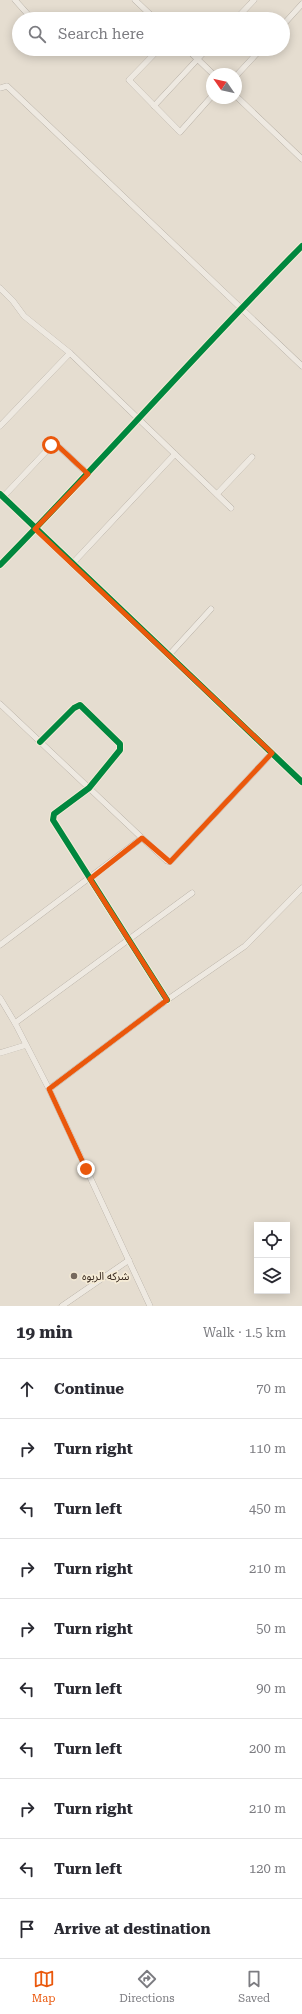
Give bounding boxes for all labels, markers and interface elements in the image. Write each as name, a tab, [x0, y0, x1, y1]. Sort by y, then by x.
search box	[12, 12, 290, 56]
icon: search	[26, 23, 48, 45]
text: Search here	[58, 25, 144, 43]
north arrow	[206, 68, 242, 104]
route start	[42, 436, 60, 454]
route end	[77, 1160, 95, 1178]
map controls	[254, 1222, 290, 1294]
button: locate	[254, 1222, 290, 1258]
button: layers	[254, 1258, 290, 1294]
place label: شركه الربوه	[82, 1270, 130, 1283]
marker: شركه الربوه	[69, 1271, 79, 1281]
text: 19 min	[16, 1322, 73, 1342]
text: Walk · 1.5 km	[203, 1325, 286, 1340]
icon: ahead	[16, 1378, 38, 1400]
text: Continue	[54, 1380, 124, 1398]
text: 70 m	[256, 1381, 286, 1396]
icon: right	[16, 1438, 38, 1460]
text: Turn right	[54, 1440, 133, 1458]
text: 110 m	[249, 1441, 286, 1456]
icon: left	[16, 1498, 38, 1520]
text: Turn left	[54, 1500, 122, 1518]
text: 450 m	[249, 1501, 286, 1516]
icon: right	[16, 1558, 38, 1580]
text: Turn right	[54, 1560, 133, 1578]
text: 210 m	[249, 1561, 286, 1576]
icon: right	[16, 1618, 38, 1640]
text: Turn right	[54, 1620, 133, 1638]
text: 50 m	[256, 1621, 286, 1636]
icon: left	[16, 1678, 38, 1700]
text: Turn left	[54, 1680, 122, 1698]
text: 90 m	[256, 1681, 286, 1696]
icon: left	[16, 1738, 38, 1760]
text: Turn left	[54, 1740, 122, 1758]
text: 200 m	[249, 1741, 286, 1756]
icon: right	[16, 1798, 38, 1820]
text: Turn right	[54, 1800, 133, 1818]
text: 210 m	[249, 1801, 286, 1816]
icon: left	[16, 1858, 38, 1880]
text: Turn left	[54, 1860, 122, 1878]
text: 120 m	[249, 1861, 286, 1876]
icon: arrive	[16, 1918, 38, 1940]
text: Arrive at destination	[54, 1920, 210, 1938]
tab: Map	[32, 1968, 55, 2005]
tab: Directions	[119, 1968, 174, 2005]
tab: Saved	[238, 1968, 270, 2005]

